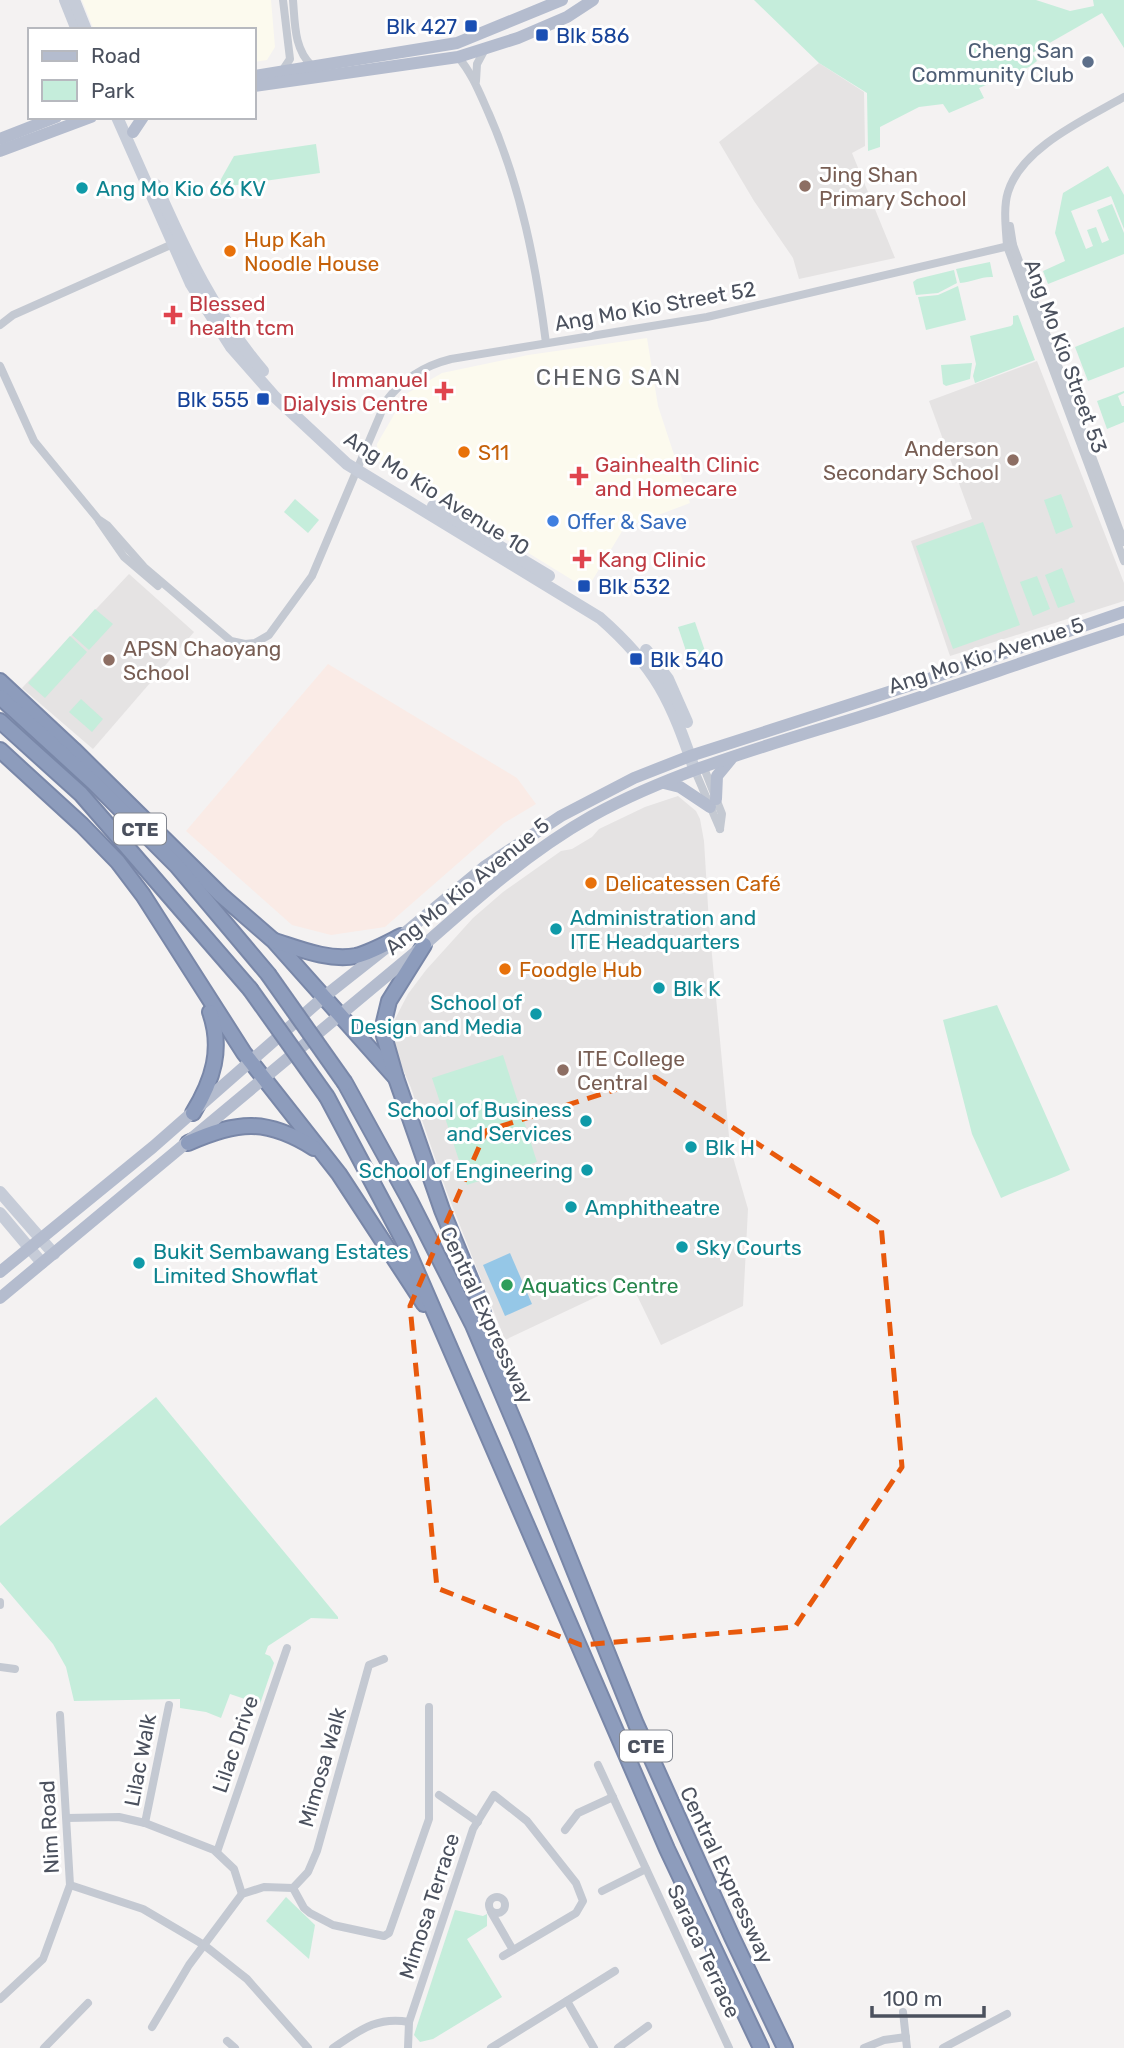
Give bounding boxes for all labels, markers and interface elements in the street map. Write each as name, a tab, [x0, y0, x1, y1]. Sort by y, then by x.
place label: Blk 427	[386, 14, 457, 39]
marker: Blk 427	[463, 18, 479, 34]
place label: Blk 586	[556, 23, 629, 48]
marker: Blk 586	[534, 27, 550, 43]
legend	[28, 28, 256, 119]
place label: Cheng San Community Club	[912, 38, 1074, 87]
text: Road	[91, 43, 141, 68]
marker: Cheng San Community Club	[1080, 54, 1096, 70]
text: Park	[91, 78, 135, 103]
place label: Jing Shan Primary School	[819, 162, 967, 211]
place label: Ang Mo Kio 66 KV	[96, 176, 266, 201]
marker: Jing Shan Primary School	[797, 178, 813, 194]
marker: Ang Mo Kio 66 KV	[74, 180, 90, 196]
place label: Hup Kah Noodle House	[244, 227, 379, 276]
marker: Hup Kah Noodle House	[222, 243, 238, 259]
street label: Ang Mo Kio Street 53	[1019, 256, 1113, 456]
street label: Ang Mo Kio Street 52	[552, 276, 758, 336]
place label: Blessed health tcm	[189, 291, 294, 340]
marker: Blessed health tcm	[163, 305, 183, 325]
district label: CHENG SAN	[536, 363, 682, 391]
place label: Immanuel Dialysis Centre	[283, 367, 428, 416]
marker: Immanuel Dialysis Centre	[434, 381, 454, 401]
place label: Blk 555	[177, 387, 249, 412]
marker: Blk 555	[255, 391, 271, 407]
street label: Ang Mo Kio Avenue 10	[340, 426, 534, 560]
place label: Anderson Secondary School	[823, 436, 999, 485]
place label: S11	[478, 440, 509, 465]
marker: S11	[456, 444, 472, 460]
place label: Gainhealth Clinic and Homecare	[595, 452, 760, 501]
marker: Anderson Secondary School	[1005, 452, 1021, 468]
marker: Gainhealth Clinic and Homecare	[569, 466, 589, 486]
place label: Offer & Save	[567, 509, 687, 534]
marker: Offer & Save	[545, 513, 561, 529]
place label: Kang Clinic	[598, 547, 706, 572]
marker: Kang Clinic	[572, 549, 592, 569]
place label: Blk 532	[598, 574, 670, 599]
marker: Blk 532	[576, 578, 592, 594]
street label: Ang Mo Kio Avenue 5	[885, 612, 1087, 698]
place label: APSN Chaoyang School	[123, 636, 281, 685]
place label: Blk 540	[650, 647, 724, 672]
marker: Blk 540	[628, 651, 644, 667]
marker: APSN Chaoyang School	[101, 652, 117, 668]
street label: Ang Mo Kio Avenue 5	[380, 812, 554, 960]
road number: CTE	[114, 814, 166, 844]
place label: Delicatessen Café	[605, 871, 781, 896]
marker: Delicatessen Café	[583, 875, 599, 891]
place label: Administration and ITE Headquarters	[570, 905, 756, 954]
marker: Administration and ITE Headquarters	[548, 921, 564, 937]
place label: Foodgle Hub	[519, 957, 642, 982]
marker: Foodgle Hub	[497, 961, 513, 977]
place label: Blk K	[673, 976, 721, 1001]
marker: Blk K	[651, 980, 667, 996]
place label: School of Design and Media	[350, 990, 522, 1039]
marker: School of Design and Media	[528, 1006, 544, 1022]
place label: ITE College Central	[577, 1046, 685, 1095]
marker: ITE College Central	[555, 1062, 571, 1078]
place label: School of Business and Services	[387, 1097, 572, 1146]
marker: School of Business and Services	[578, 1113, 594, 1129]
place label: Blk H	[705, 1135, 755, 1160]
marker: Blk H	[683, 1139, 699, 1155]
place label: School of Engineering	[359, 1158, 573, 1183]
marker: School of Engineering	[579, 1162, 595, 1178]
place label: Amphitheatre	[585, 1195, 720, 1220]
marker: Amphitheatre	[563, 1199, 579, 1215]
street label: Central Expressway	[435, 1222, 539, 1408]
place label: Sky Courts	[696, 1235, 802, 1260]
place label: Bukit Sembawang Estates Limited Showflat	[153, 1239, 409, 1288]
marker: Sky Courts	[674, 1239, 690, 1255]
marker: Bukit Sembawang Estates Limited Showflat	[131, 1255, 147, 1271]
place label: Aquatics Centre	[521, 1273, 678, 1298]
marker: Aquatics Centre	[499, 1277, 515, 1293]
street label: Lilac Drive	[207, 1692, 263, 1796]
street label: Mimosa Walk	[293, 1704, 351, 1830]
street label: Lilac Walk	[119, 1711, 161, 1808]
road number: CTE	[620, 1730, 672, 1762]
street label: Nim Road	[34, 1780, 64, 1874]
street label: Central Expressway	[675, 1782, 779, 1968]
street label: Mimosa Terrace	[394, 1830, 464, 1982]
street label: Saraca Terrace	[662, 1880, 746, 2022]
scale bar	[872, 1974, 984, 2018]
text: 100 m	[883, 1986, 942, 2011]

